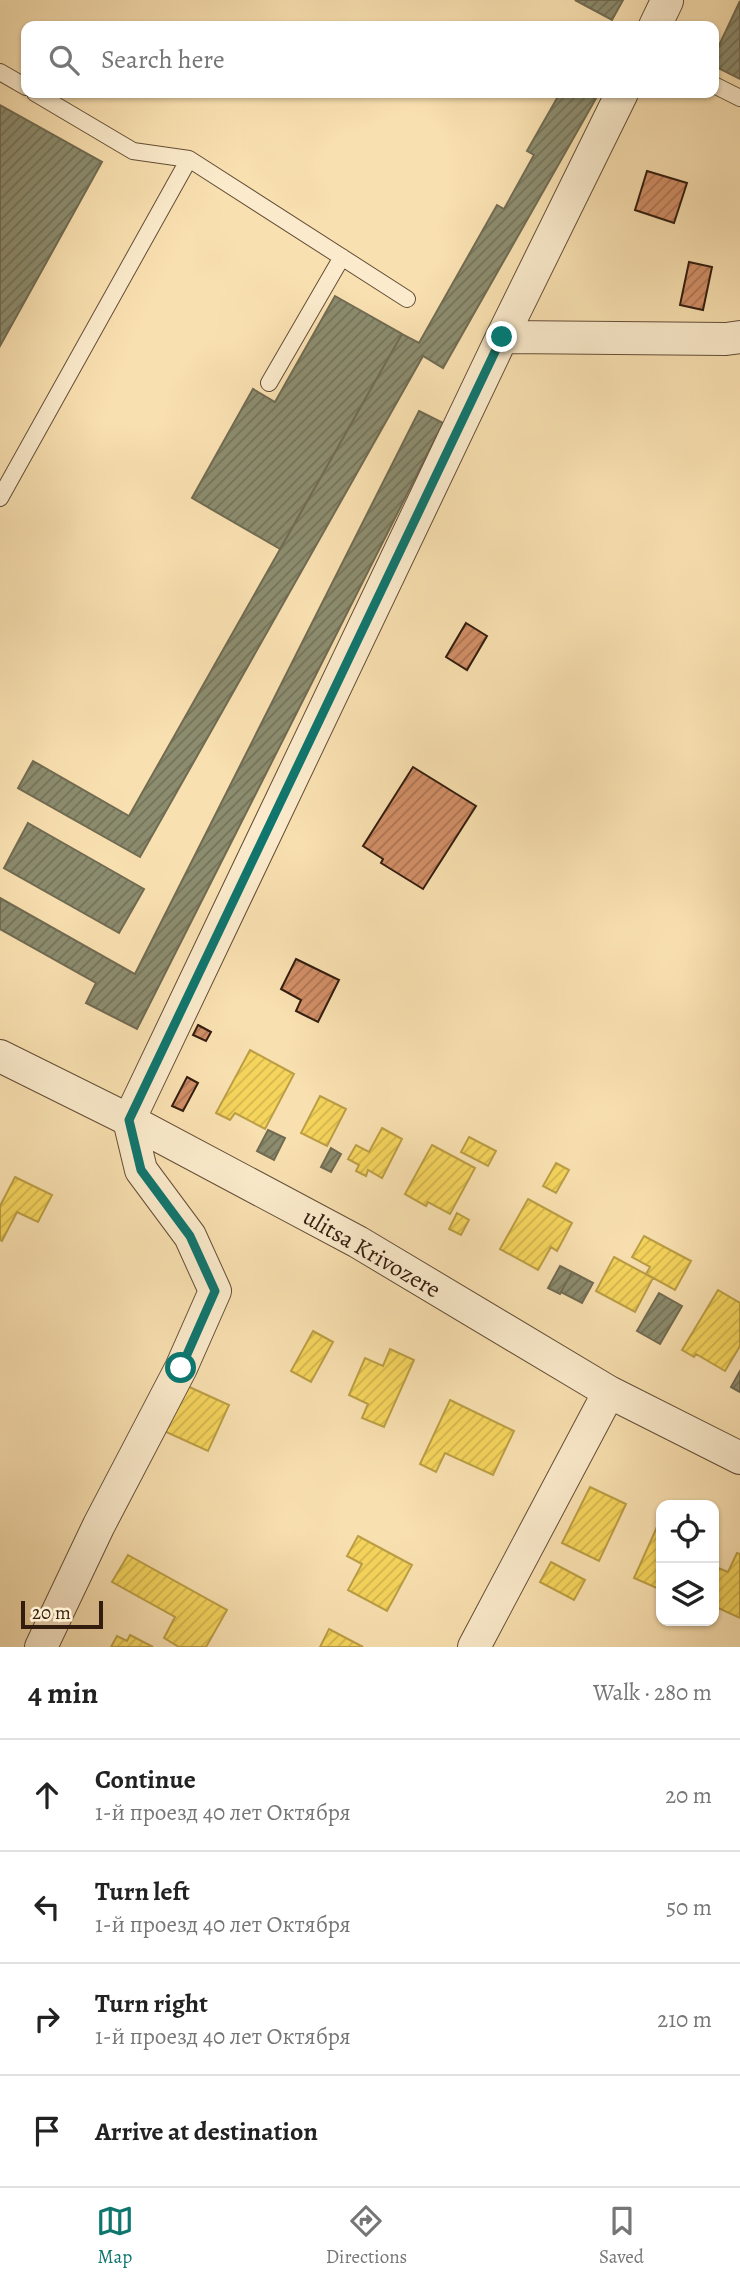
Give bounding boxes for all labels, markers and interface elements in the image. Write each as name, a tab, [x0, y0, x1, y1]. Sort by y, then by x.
search box	[21, 21, 719, 98]
icon: search	[45, 41, 83, 79]
text: Search here	[101, 42, 225, 77]
route end	[486, 321, 517, 352]
street label: ulitsa Krivozere	[297, 1201, 447, 1305]
route start	[165, 1352, 196, 1383]
map controls	[656, 1500, 719, 1626]
button: locate	[656, 1500, 719, 1563]
button: layers	[656, 1563, 719, 1626]
scale bar	[21, 1598, 103, 1630]
text: 20 m	[32, 1600, 71, 1626]
text: 4 min	[28, 1673, 98, 1713]
text: Walk · 280 m	[593, 1677, 712, 1708]
text: Continue	[95, 1762, 196, 1797]
icon: ahead	[28, 1776, 66, 1814]
text: 20 m	[665, 1780, 712, 1811]
text: 1-й проезд 40 лет Октября	[95, 1797, 351, 1828]
text: Turn left	[95, 1874, 190, 1909]
icon: left	[28, 1888, 66, 1926]
text: 50 m	[666, 1892, 712, 1923]
text: 1-й проезд 40 лет Октября	[95, 1909, 351, 1940]
text: Turn right	[95, 1986, 208, 2021]
icon: right	[28, 2000, 66, 2038]
text: 210 m	[657, 2004, 712, 2035]
text: 1-й проезд 40 лет Октября	[95, 2021, 351, 2052]
icon: arrive	[28, 2112, 66, 2150]
text: Arrive at destination	[95, 2114, 318, 2149]
tab: Map	[96, 2202, 134, 2270]
tab: Directions	[326, 2202, 407, 2270]
tab: Saved	[599, 2202, 644, 2270]

